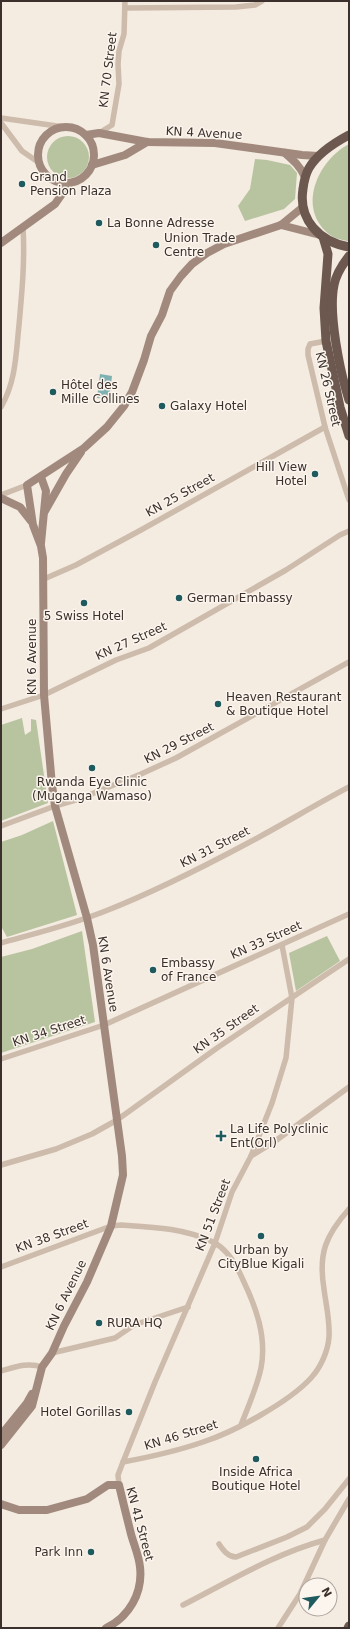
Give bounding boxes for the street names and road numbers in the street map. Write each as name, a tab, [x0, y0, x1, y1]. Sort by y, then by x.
street label: KN 70 Street	[96, 31, 120, 109]
street label: KN 4 Avenue	[165, 124, 243, 142]
street label: KN 26 Street	[313, 350, 343, 428]
street label: KN 25 Street	[143, 470, 217, 520]
street label: KN 6 Avenue	[25, 619, 39, 695]
street label: KN 27 Street	[93, 619, 169, 663]
street label: KN 29 Street	[142, 719, 216, 767]
street label: KN 31 Street	[178, 823, 252, 871]
street label: KN 33 Street	[228, 918, 304, 962]
street label: KN 6 Avenue	[95, 935, 121, 1013]
street label: KN 35 Street	[191, 1001, 261, 1057]
street label: KN 34 Street	[11, 1012, 88, 1049]
street label: KN 51 Street	[193, 1177, 233, 1253]
street label: KN 38 Street	[14, 1216, 90, 1256]
street label: KN 6 Avenue	[43, 1257, 89, 1333]
street label: KN 46 Street	[143, 1417, 220, 1453]
street label: KN 41 Street	[123, 1485, 157, 1563]

